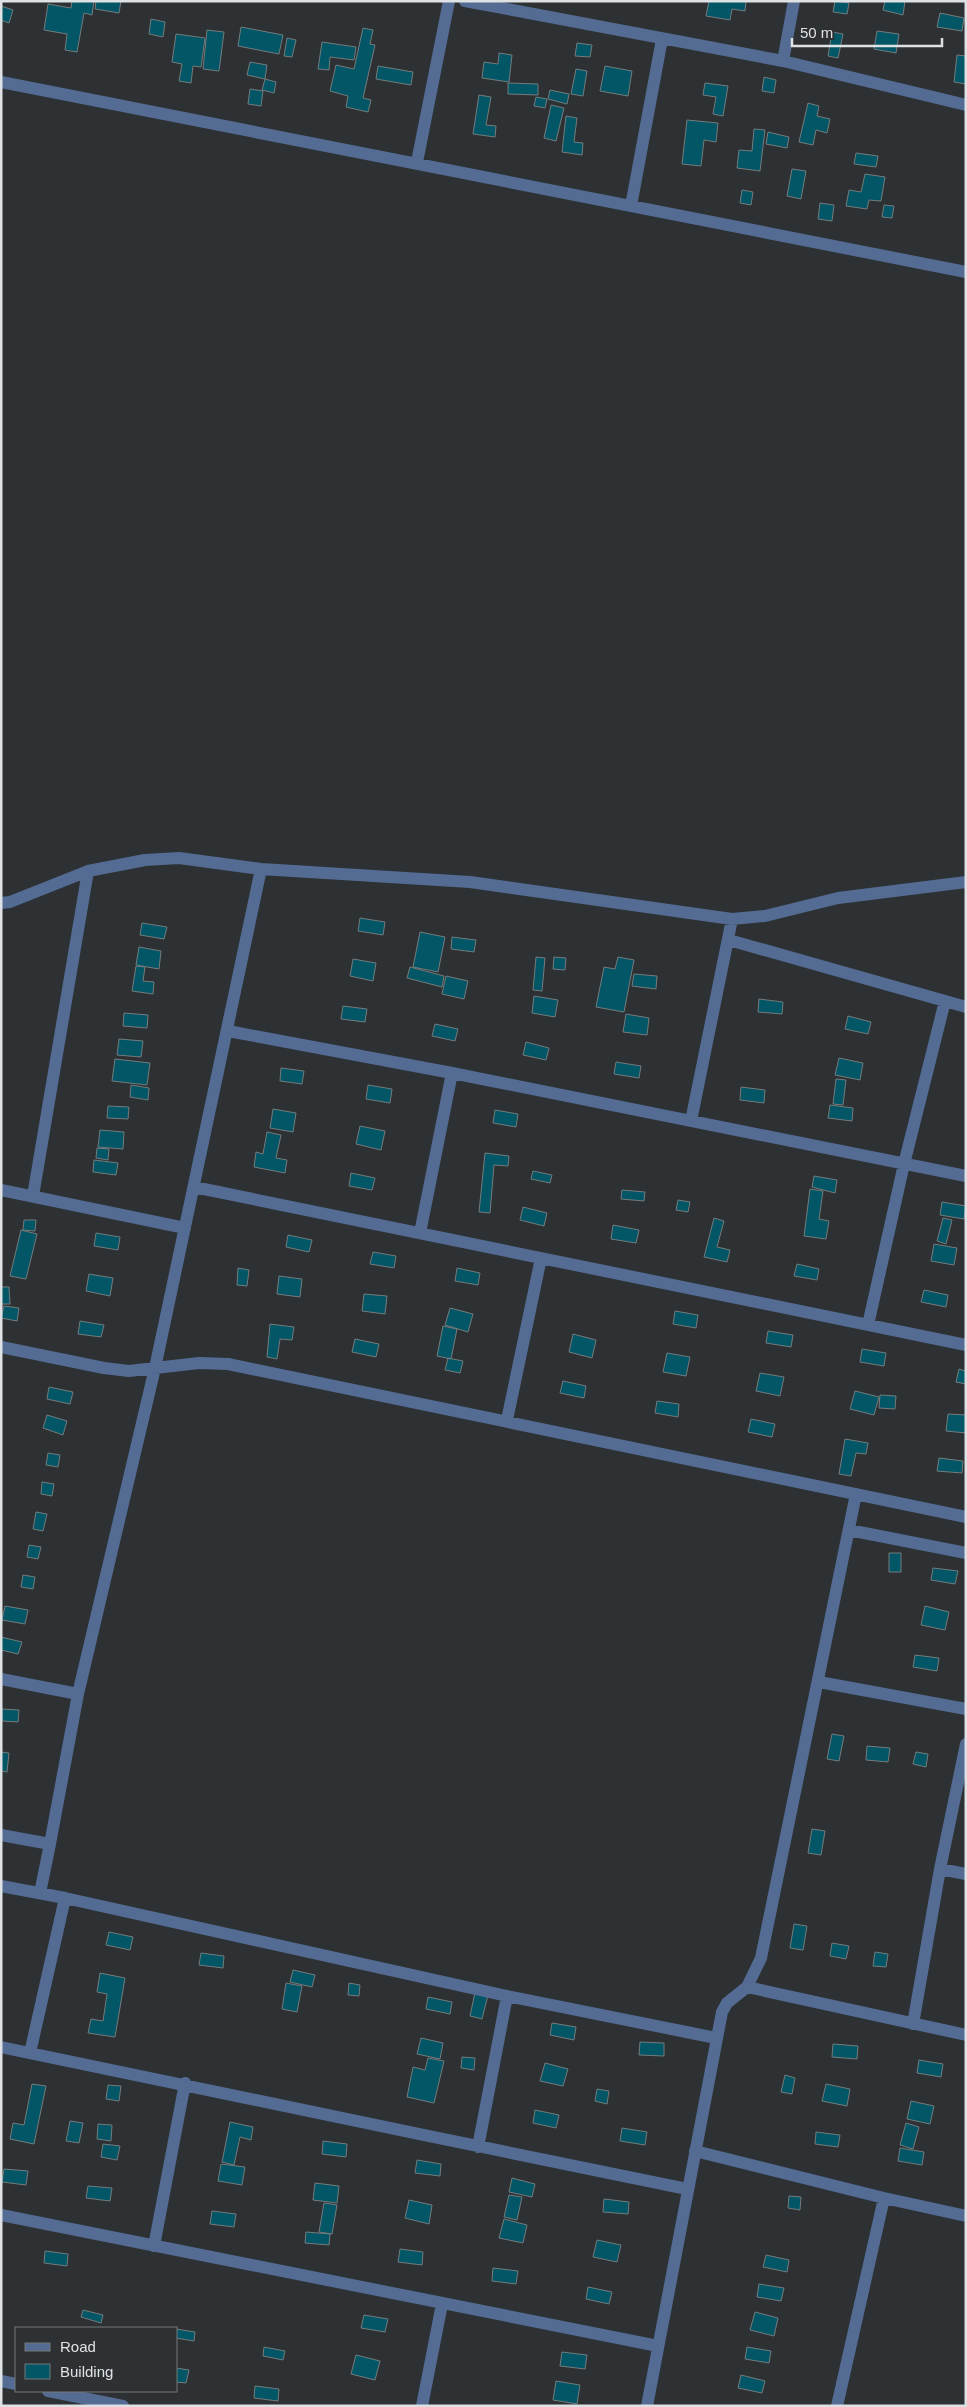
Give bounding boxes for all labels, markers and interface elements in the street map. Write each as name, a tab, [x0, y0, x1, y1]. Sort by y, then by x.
scale bar	[792, 15, 942, 47]
text: 50 m	[800, 24, 833, 41]
legend	[15, 2327, 178, 2392]
text: Road	[60, 2338, 96, 2355]
text: Building	[60, 2363, 113, 2380]

